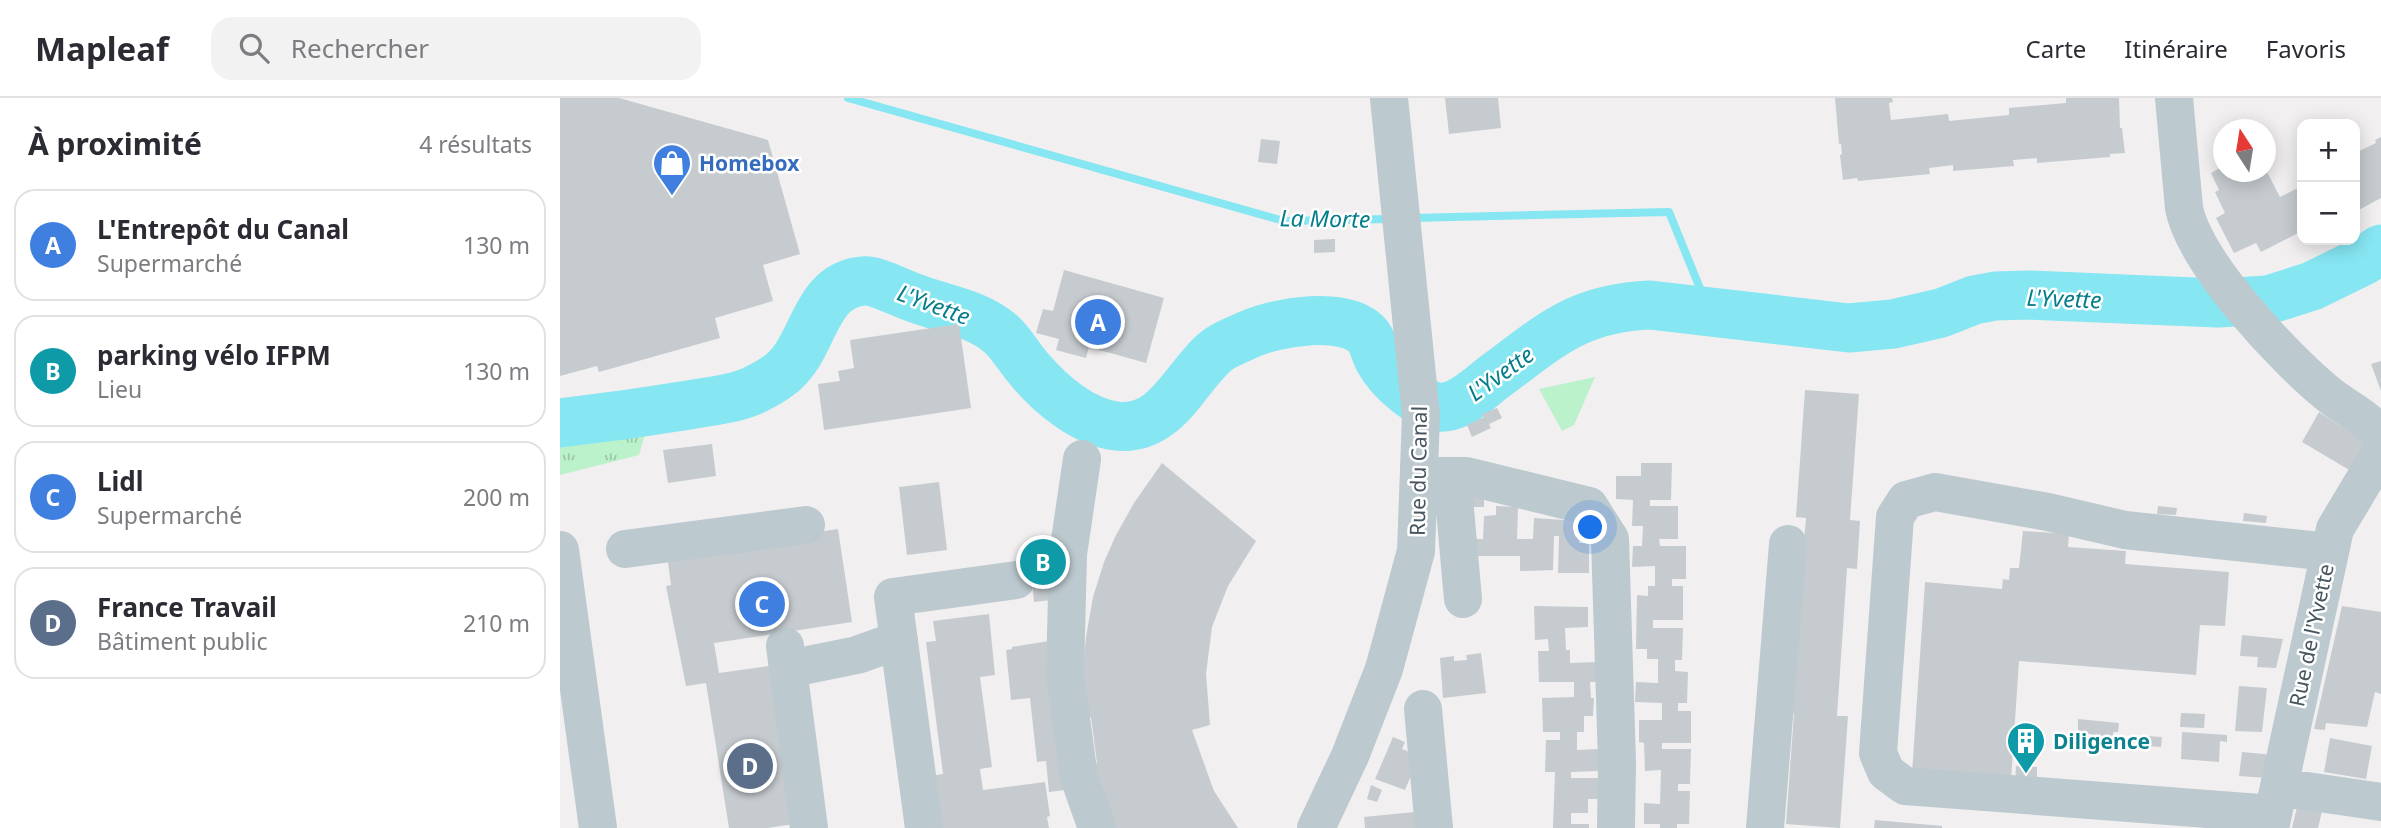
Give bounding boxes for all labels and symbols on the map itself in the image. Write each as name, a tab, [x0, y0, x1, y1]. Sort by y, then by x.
north arrow	[2213, 119, 2276, 182]
shop icon: Homebox	[651, 142, 693, 197]
place label: Homebox	[699, 149, 800, 177]
water label: La Morte	[1279, 201, 1371, 235]
water label: L'Yvette	[893, 276, 975, 332]
water label: L'Yvette	[2026, 281, 2102, 315]
pin: A	[1075, 296, 1121, 348]
water label: L'Yvette	[1460, 338, 1540, 408]
street label: Rue du Canal	[1403, 406, 1433, 536]
your location	[1573, 510, 1607, 544]
pin: B	[1020, 536, 1066, 588]
street label: Rue de l'Yvette	[2282, 561, 2340, 709]
pin: C	[739, 578, 785, 630]
building icon: Diligence	[2005, 720, 2047, 775]
place label: Diligence	[2053, 727, 2150, 755]
pin: D	[727, 740, 773, 792]

